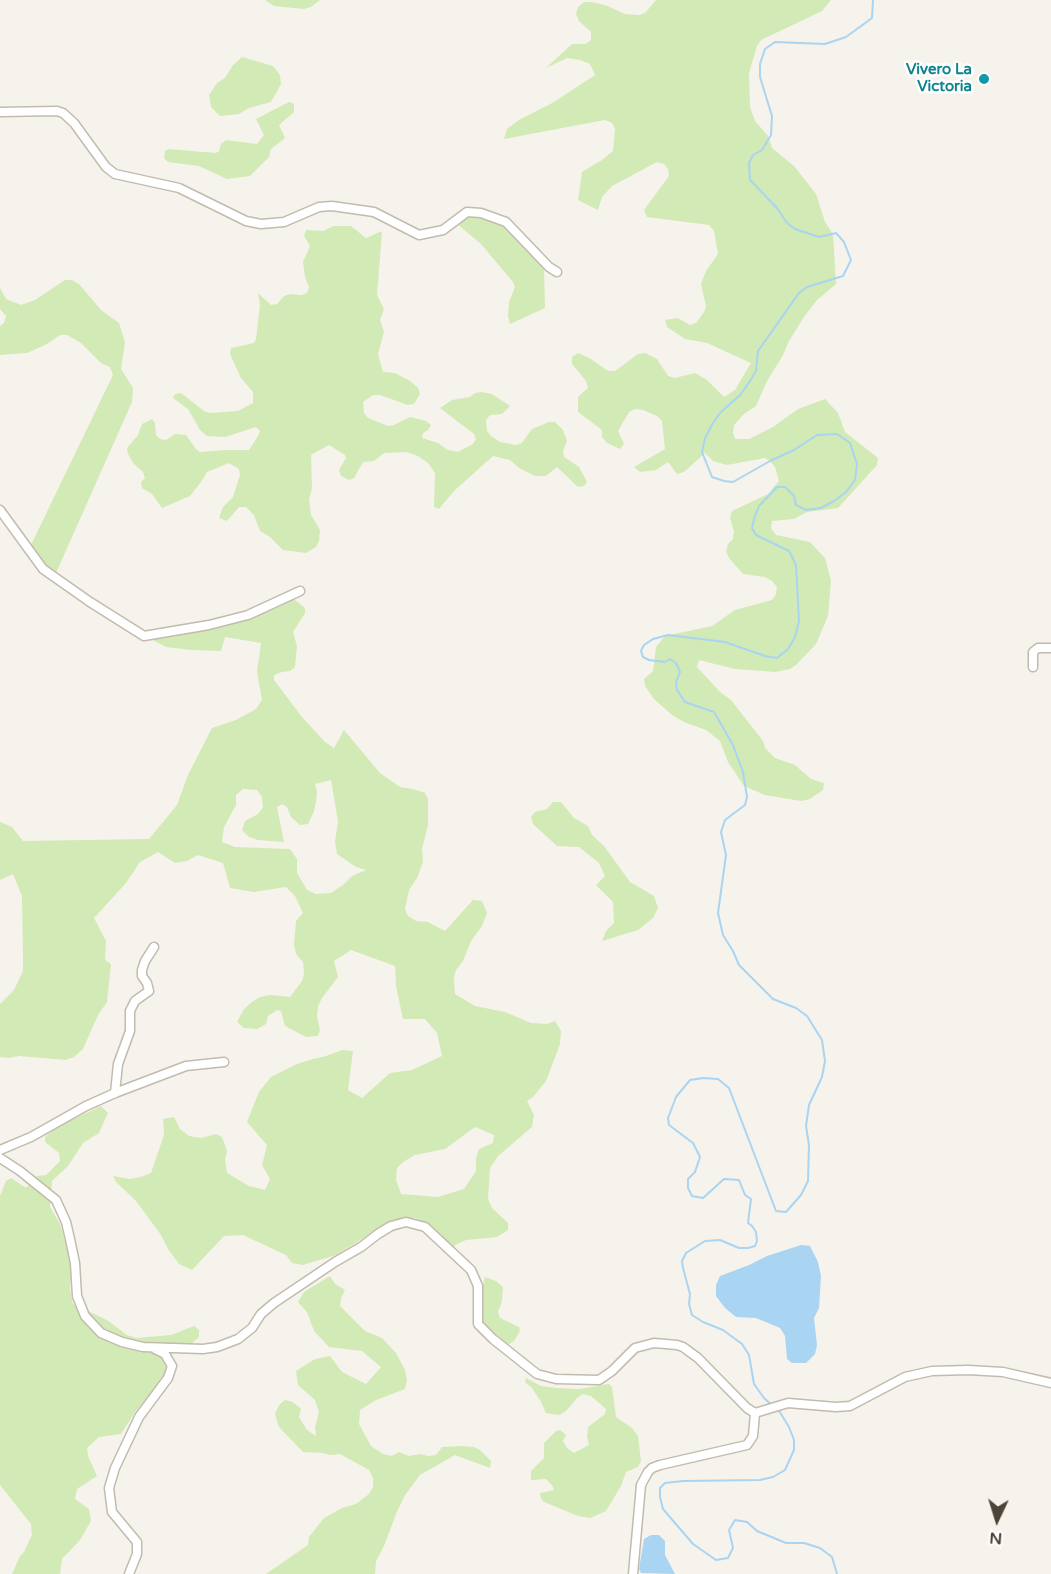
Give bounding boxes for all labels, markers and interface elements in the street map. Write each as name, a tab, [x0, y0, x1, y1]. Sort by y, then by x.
place label: Vivero La Victoria	[906, 61, 972, 96]
marker: Vivero La Victoria	[977, 72, 991, 86]
north arrow	[967, 1490, 1027, 1550]
text: N	[989, 1528, 1003, 1548]

